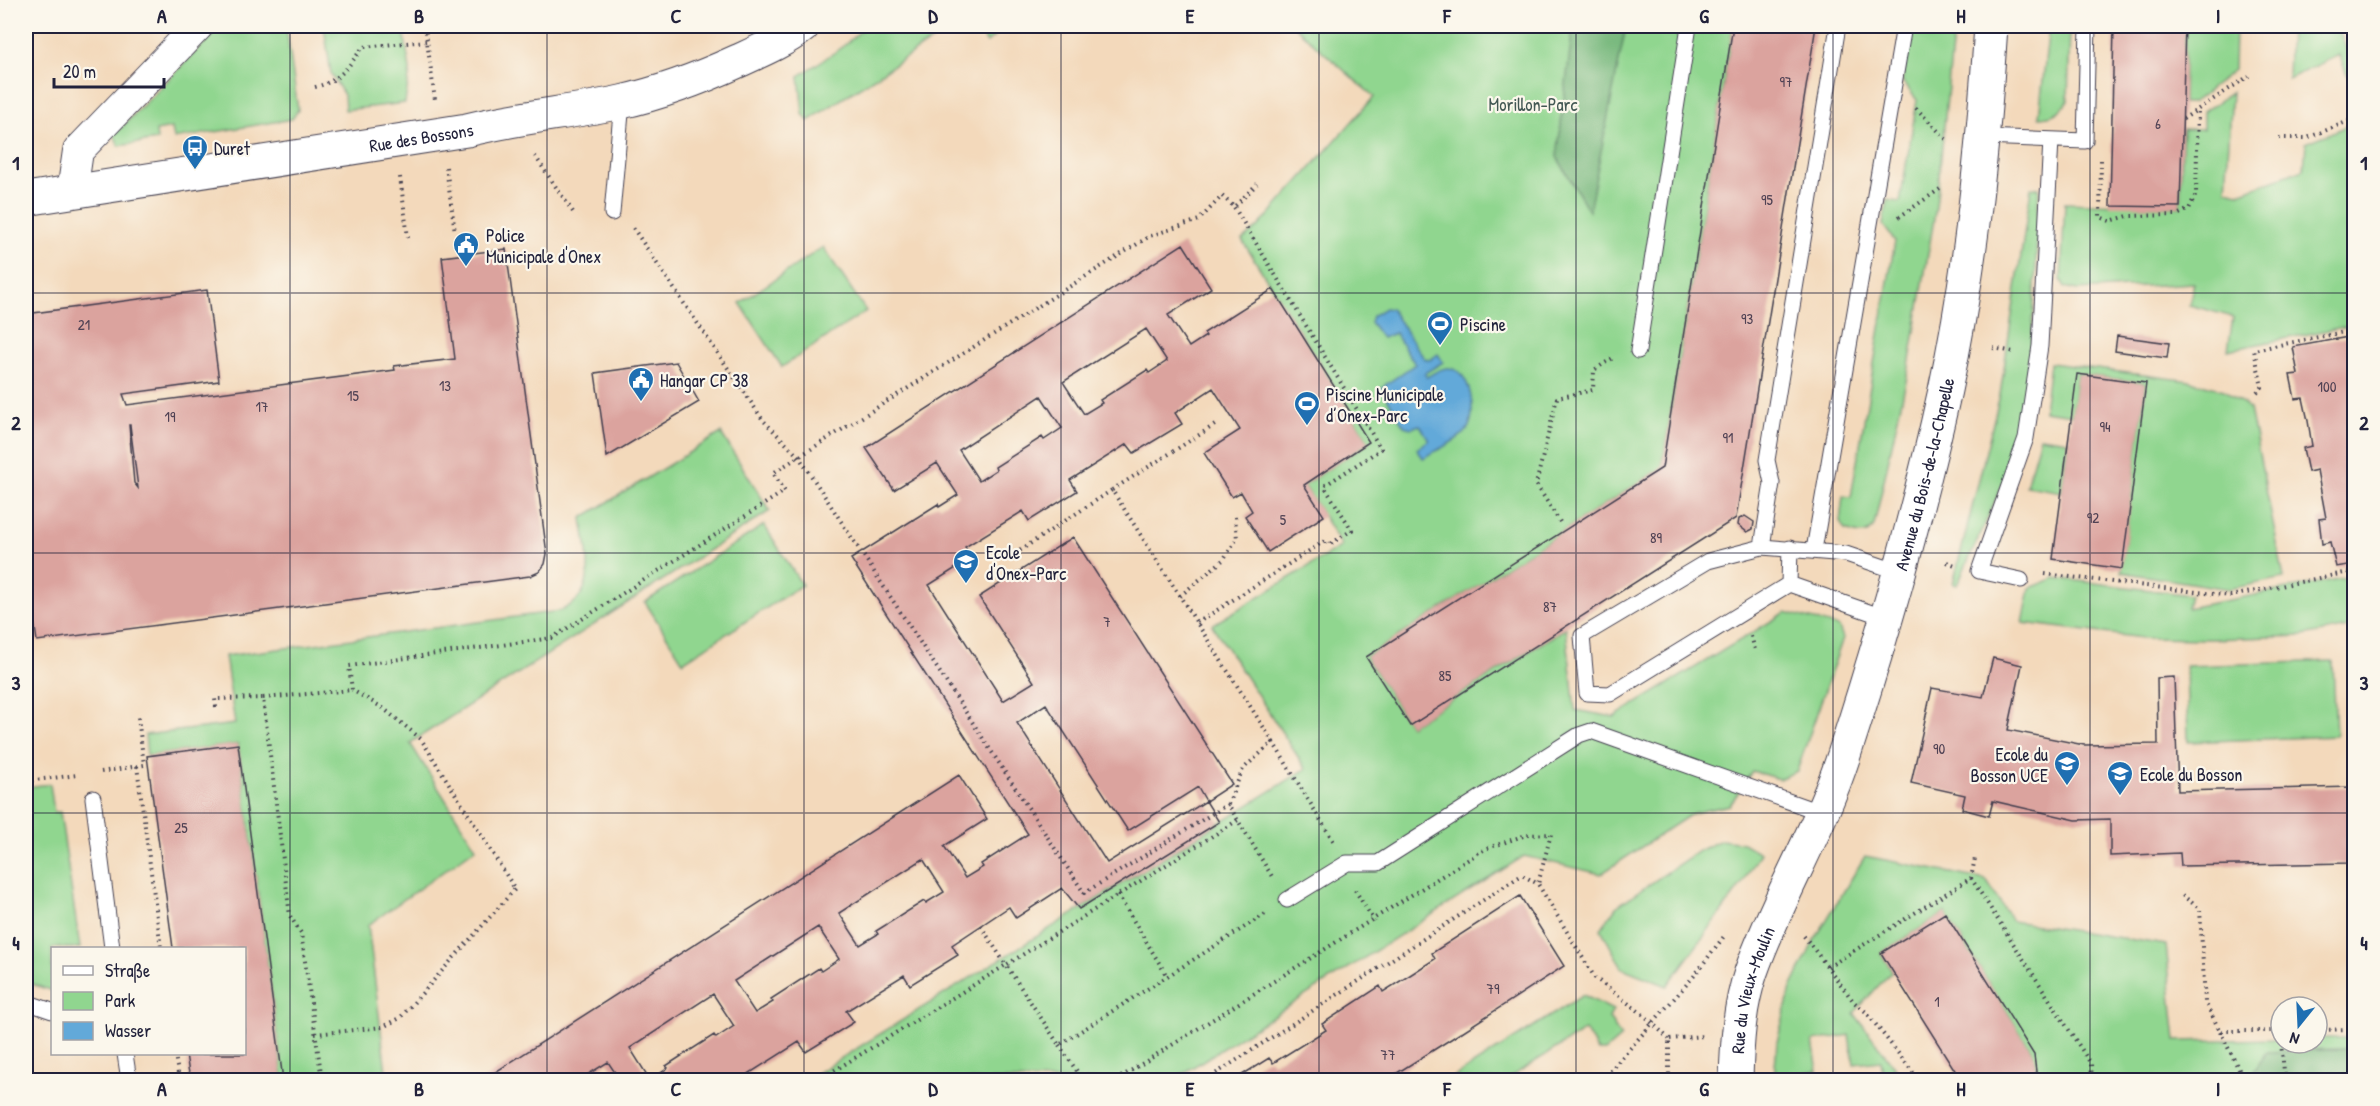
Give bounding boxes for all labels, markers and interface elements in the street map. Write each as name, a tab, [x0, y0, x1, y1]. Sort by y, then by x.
text: A	[157, 2, 167, 29]
text: B	[414, 2, 424, 29]
text: C	[671, 2, 682, 29]
text: D	[928, 2, 938, 29]
text: E	[1186, 2, 1195, 29]
text: F	[1442, 2, 1452, 29]
text: G	[1699, 2, 1709, 29]
text: H	[1956, 2, 1966, 29]
text: I	[2216, 2, 2220, 29]
scale bar	[54, 51, 164, 89]
text: 20 m	[63, 59, 96, 84]
house number: 97	[1780, 71, 1792, 92]
park label: Morillon-Parc	[1489, 92, 1577, 117]
house number: 6	[2155, 113, 2161, 134]
street label: Rue des Bossons	[368, 116, 476, 158]
bus stop icon: Duret	[180, 133, 210, 171]
place label: Duret	[214, 136, 251, 161]
text: 1	[12, 149, 20, 176]
text: 1	[2360, 149, 2368, 176]
house number: 95	[1761, 189, 1774, 210]
place label: Police Municipale d'Onex	[486, 223, 601, 269]
public building icon: Police Municipale d'Onex	[451, 230, 481, 268]
house number: 93	[1741, 308, 1753, 329]
sports icon: Piscine	[1425, 309, 1455, 347]
place label: Piscine	[1460, 312, 1506, 337]
house number: 21	[78, 314, 90, 335]
public building icon: Hangar CP 38	[626, 365, 656, 403]
place label: Hangar CP 38	[660, 368, 748, 393]
house number: 13	[439, 375, 451, 396]
street label: Avenue du Bois-de-la-Chapelle	[1888, 375, 1960, 573]
house number: 100	[2318, 376, 2337, 397]
place label: Piscine Municipale d’Onex-Parc	[1326, 382, 1444, 428]
house number: 15	[347, 385, 360, 406]
sports icon: Piscine Municipale d’Onex-Parc	[1292, 389, 1322, 427]
house number: 17	[256, 396, 268, 417]
house number: 19	[165, 406, 176, 427]
text: 2	[11, 409, 21, 436]
text: 2	[2359, 409, 2369, 436]
house number: 94	[2099, 416, 2111, 437]
house number: 91	[1723, 427, 1733, 448]
house number: 92	[2087, 507, 2099, 528]
house number: 5	[1280, 509, 1287, 530]
house number: 89	[1650, 527, 1662, 548]
place label: Ecole d'Onex-Parc	[986, 540, 1066, 586]
school or university icon: Ecole d'Onex-Parc	[951, 547, 981, 585]
house number: 87	[1543, 596, 1557, 617]
house number: 7	[1103, 611, 1111, 632]
house number: 85	[1439, 665, 1452, 686]
text: 3	[12, 669, 21, 696]
text: 3	[2360, 669, 2369, 696]
house number: 90	[1933, 738, 1945, 759]
place label: Ecole du Bosson UCE	[1971, 742, 2048, 788]
school or university icon: Ecole du Bosson UCE	[2052, 749, 2082, 787]
school or university icon: Ecole du Bosson	[2105, 759, 2135, 797]
place label: Ecole du Bosson	[2140, 762, 2242, 787]
house number: 25	[174, 817, 188, 838]
street label: Rue du Vieux-Moulin	[1725, 922, 1780, 1054]
text: 4	[12, 929, 20, 956]
text: 4	[2360, 929, 2368, 956]
legend	[51, 947, 246, 1055]
text: Straße	[105, 958, 150, 983]
house number: 79	[1487, 978, 1500, 999]
text: Park	[105, 988, 136, 1013]
house number: 1	[1934, 991, 1940, 1012]
north arrow	[2269, 995, 2329, 1055]
text: Wasser	[105, 1018, 151, 1043]
text: N	[2286, 1027, 2302, 1051]
house number: 77	[1381, 1044, 1395, 1065]
text: A	[157, 1075, 167, 1102]
text: B	[414, 1075, 424, 1102]
text: C	[671, 1075, 682, 1102]
text: D	[928, 1075, 938, 1102]
text: E	[1186, 1075, 1195, 1102]
text: F	[1442, 1075, 1452, 1102]
text: G	[1699, 1075, 1709, 1102]
text: H	[1956, 1075, 1966, 1102]
text: I	[2216, 1075, 2220, 1102]

